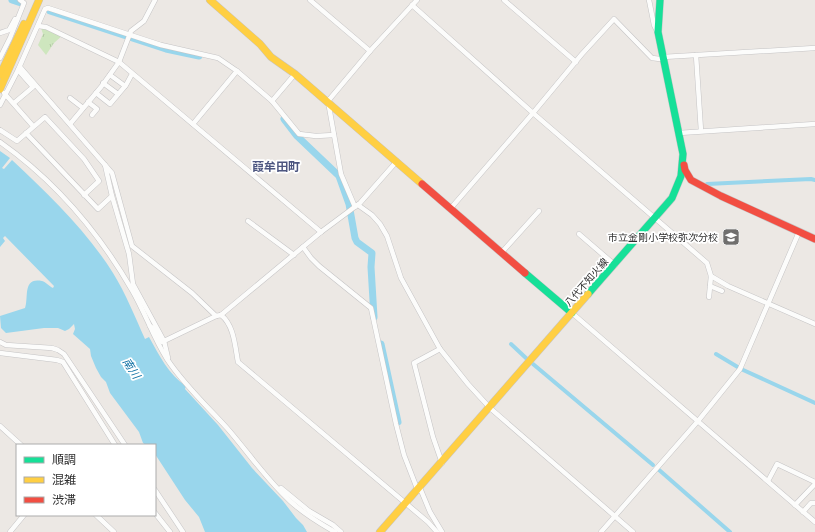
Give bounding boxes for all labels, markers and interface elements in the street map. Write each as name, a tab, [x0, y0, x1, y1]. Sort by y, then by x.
district label: 葭牟田町	[252, 159, 300, 173]
school or university icon: 市立金剛小学校弥次分校	[721, 227, 741, 247]
place label: 市立金剛小学校弥次分校	[608, 231, 718, 243]
street label: 八代不知火線	[562, 255, 610, 309]
water label: 南川	[121, 355, 144, 382]
legend	[16, 444, 156, 516]
text: 順調	[52, 452, 76, 466]
text: 混雑	[52, 472, 76, 486]
text: 渋滞	[52, 492, 76, 506]

